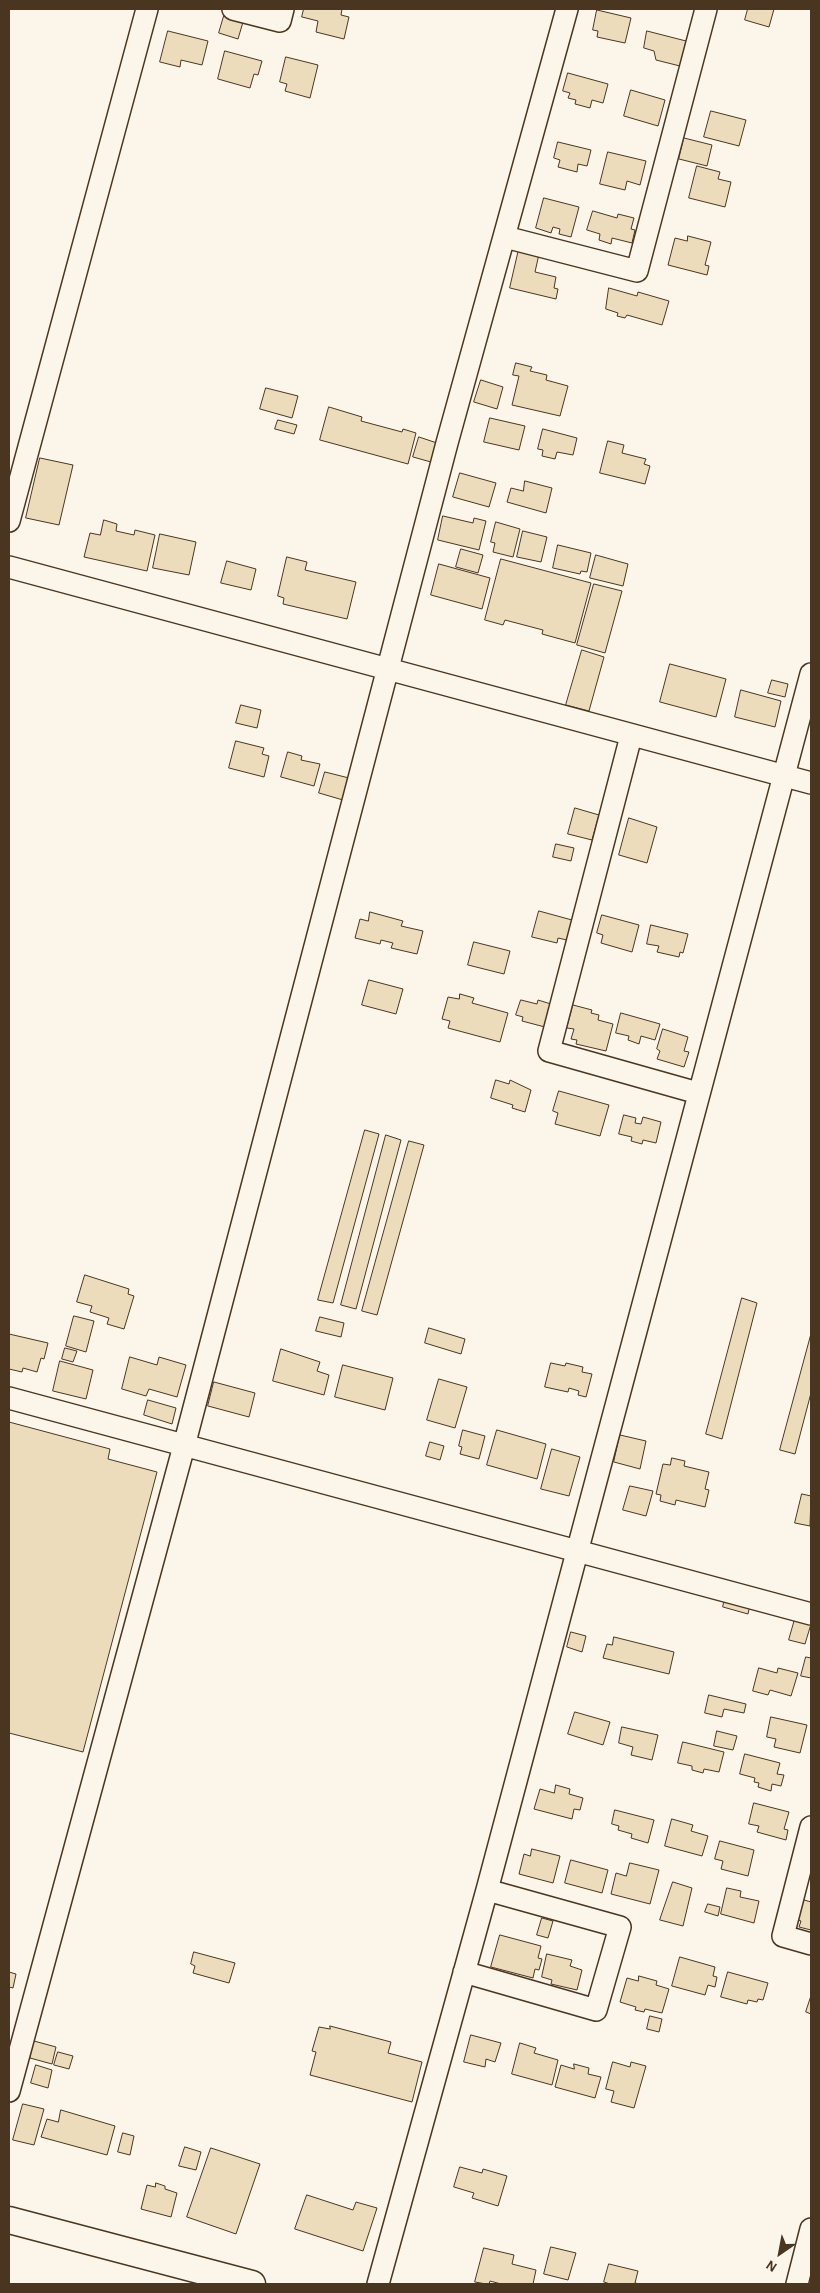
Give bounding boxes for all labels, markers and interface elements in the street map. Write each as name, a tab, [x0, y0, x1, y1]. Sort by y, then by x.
north arrow	[755, 2228, 805, 2278]
text: N	[764, 2257, 780, 2274]

